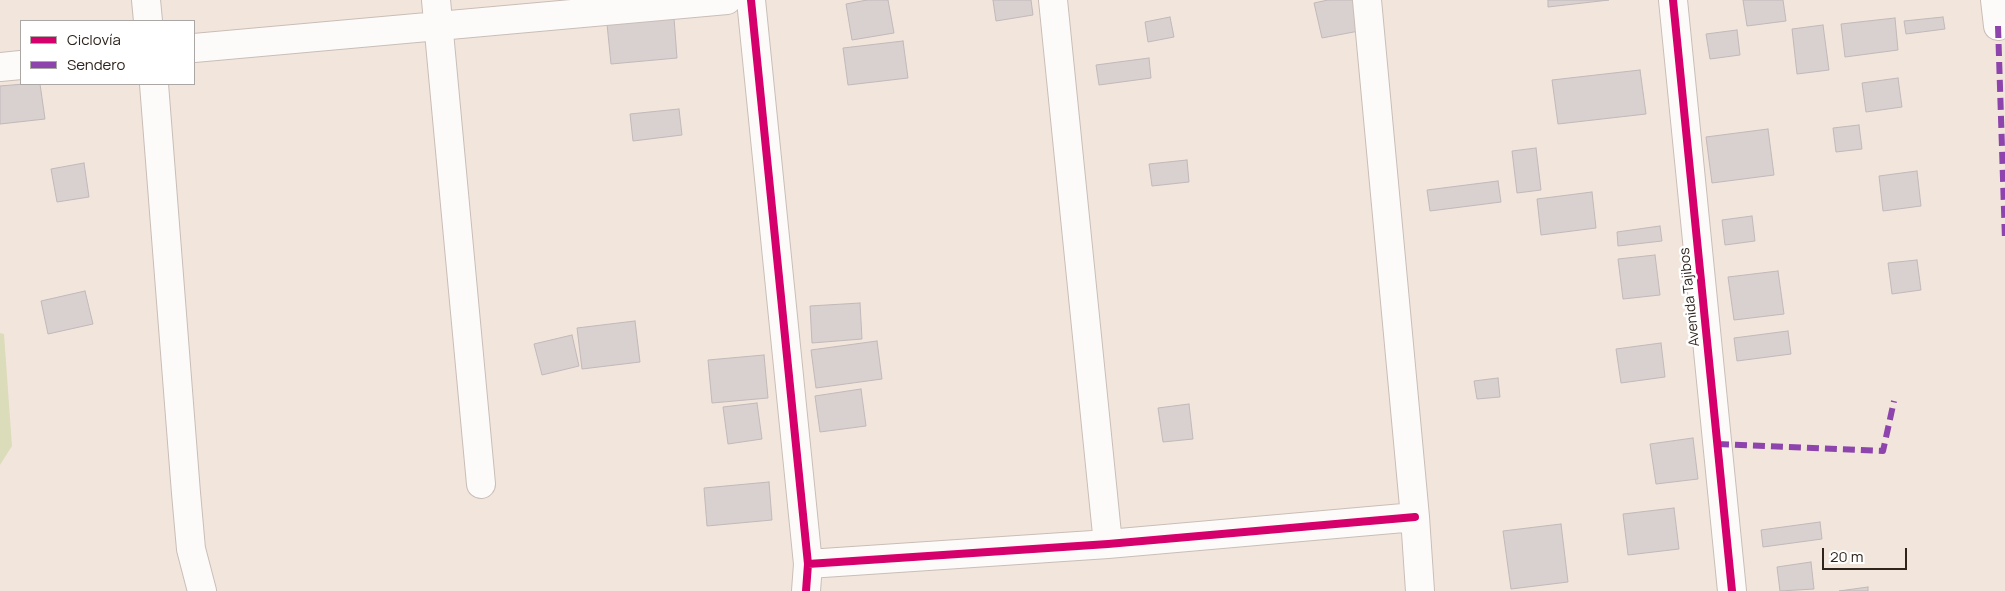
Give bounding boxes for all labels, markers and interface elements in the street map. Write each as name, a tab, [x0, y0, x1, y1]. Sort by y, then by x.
legend	[20, 20, 195, 85]
text: Ciclovía	[67, 29, 121, 50]
text: Sendero	[67, 54, 125, 75]
street label: Avenida Tajibos	[1676, 247, 1704, 347]
scale bar	[1825, 538, 1910, 570]
text: 20 m	[1830, 546, 1863, 567]

